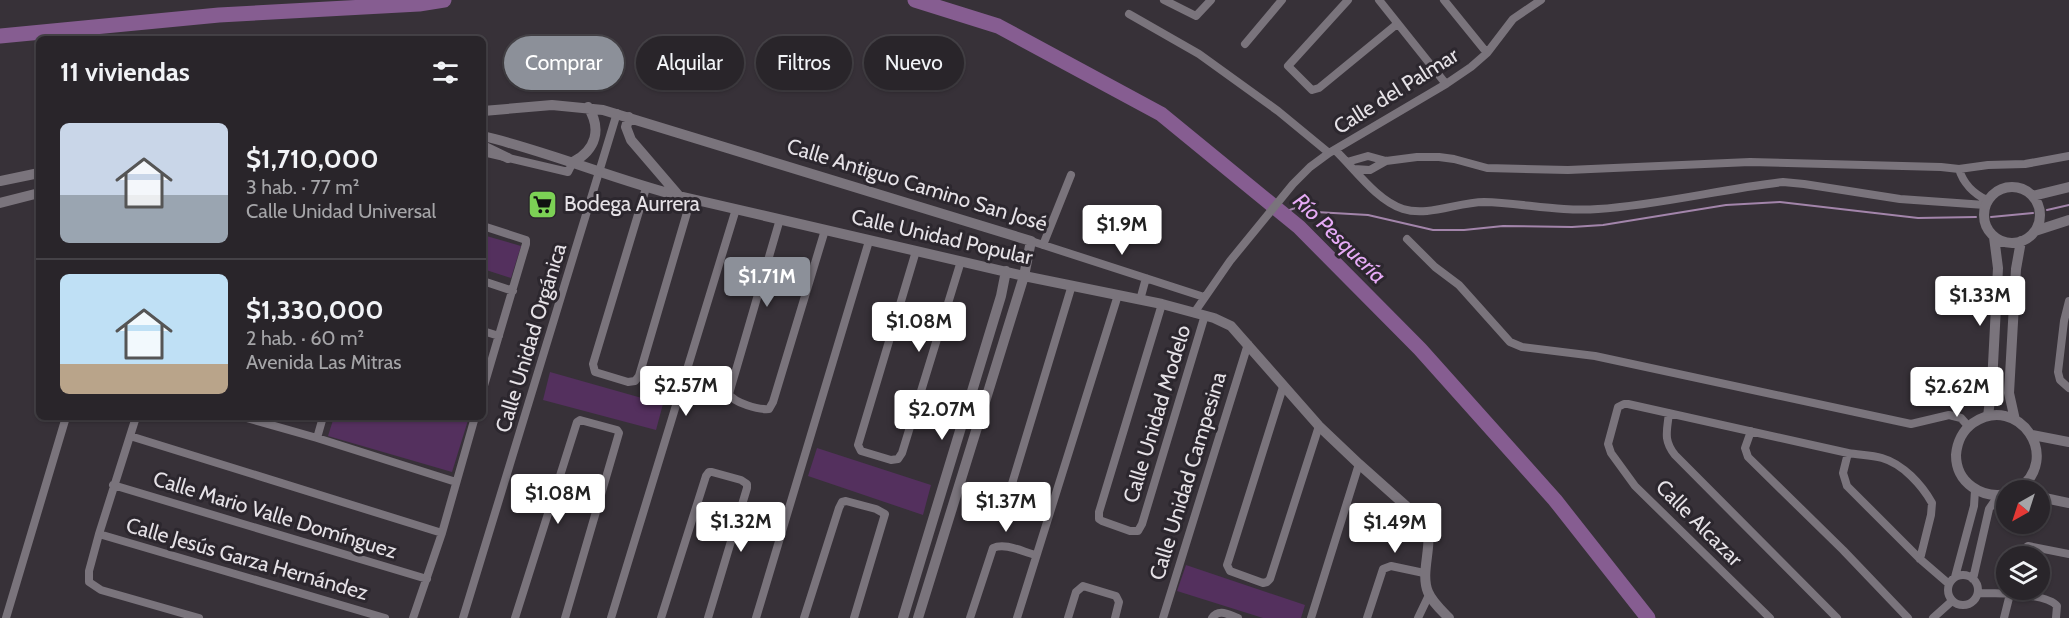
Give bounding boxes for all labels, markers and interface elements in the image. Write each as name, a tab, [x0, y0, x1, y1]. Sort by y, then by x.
chip: Comprar	[504, 36, 624, 90]
chip: Alquilar	[636, 36, 744, 90]
chip: Filtros	[756, 36, 852, 90]
chip: Nuevo	[864, 36, 964, 90]
street label: Calle del Palmar	[1329, 42, 1463, 139]
text: 11 viviendas	[60, 56, 190, 88]
icon: filters	[429, 56, 462, 89]
street label: Calle Antiguo Camino San José	[784, 133, 1051, 236]
text: $1,710,000	[246, 143, 379, 175]
icon: home	[108, 147, 180, 219]
text: 3 hab. · 77 m²	[246, 175, 359, 199]
water label: Río Pesquería	[1288, 187, 1392, 289]
supermarket icon: Bodega Aurrera	[527, 188, 559, 220]
place label: Bodega Aurrera	[564, 191, 700, 216]
text: Calle Unidad Universal	[246, 199, 436, 223]
street label: Calle Unidad Popular	[849, 204, 1035, 270]
pin: $1.9M	[1080, 205, 1164, 256]
text: $1.9M	[1097, 212, 1147, 236]
street label: Calle Unidad Orgánica	[490, 240, 571, 435]
pin: $1.71M	[718, 257, 816, 308]
text: $1.71M	[738, 264, 796, 288]
pin: $1.33M	[1931, 276, 2029, 327]
text: $1.33M	[1949, 283, 2011, 307]
text: $1,330,000	[246, 294, 384, 326]
icon: home	[108, 298, 180, 370]
pin: $1.08M	[870, 302, 968, 353]
text: $1.08M	[886, 309, 952, 333]
street label: Calle Unidad Modelo	[1118, 322, 1195, 506]
text: 2 hab. · 60 m²	[246, 326, 364, 350]
text: Avenida Las Mitras	[246, 350, 402, 374]
pin: $2.57M	[637, 366, 735, 417]
pin: $2.62M	[1908, 367, 2006, 418]
street label: Calle Unidad Campesina	[1144, 369, 1231, 583]
text: $2.57M	[654, 373, 718, 397]
text: $2.62M	[1924, 374, 1990, 398]
pin: $2.07M	[893, 390, 991, 441]
text: $2.07M	[908, 397, 976, 421]
street label: Calle Mario Valle Domínguez	[150, 466, 400, 564]
pin: $1.08M	[509, 474, 607, 525]
street label: Calle Alcazar	[1651, 474, 1748, 571]
north arrow	[1996, 480, 2050, 534]
map controls	[1996, 480, 2050, 600]
text: $1.08M	[525, 481, 591, 505]
pin: $1.37M	[957, 482, 1055, 533]
text: $1.37M	[976, 489, 1036, 513]
pin: $1.32M	[692, 502, 790, 553]
pin: $1.49M	[1346, 503, 1444, 554]
text: $1.32M	[710, 509, 772, 533]
text: $1.49M	[1363, 510, 1427, 534]
street label: Calle Jesús Garza Hernández	[123, 512, 371, 605]
button: layers	[1996, 546, 2050, 600]

